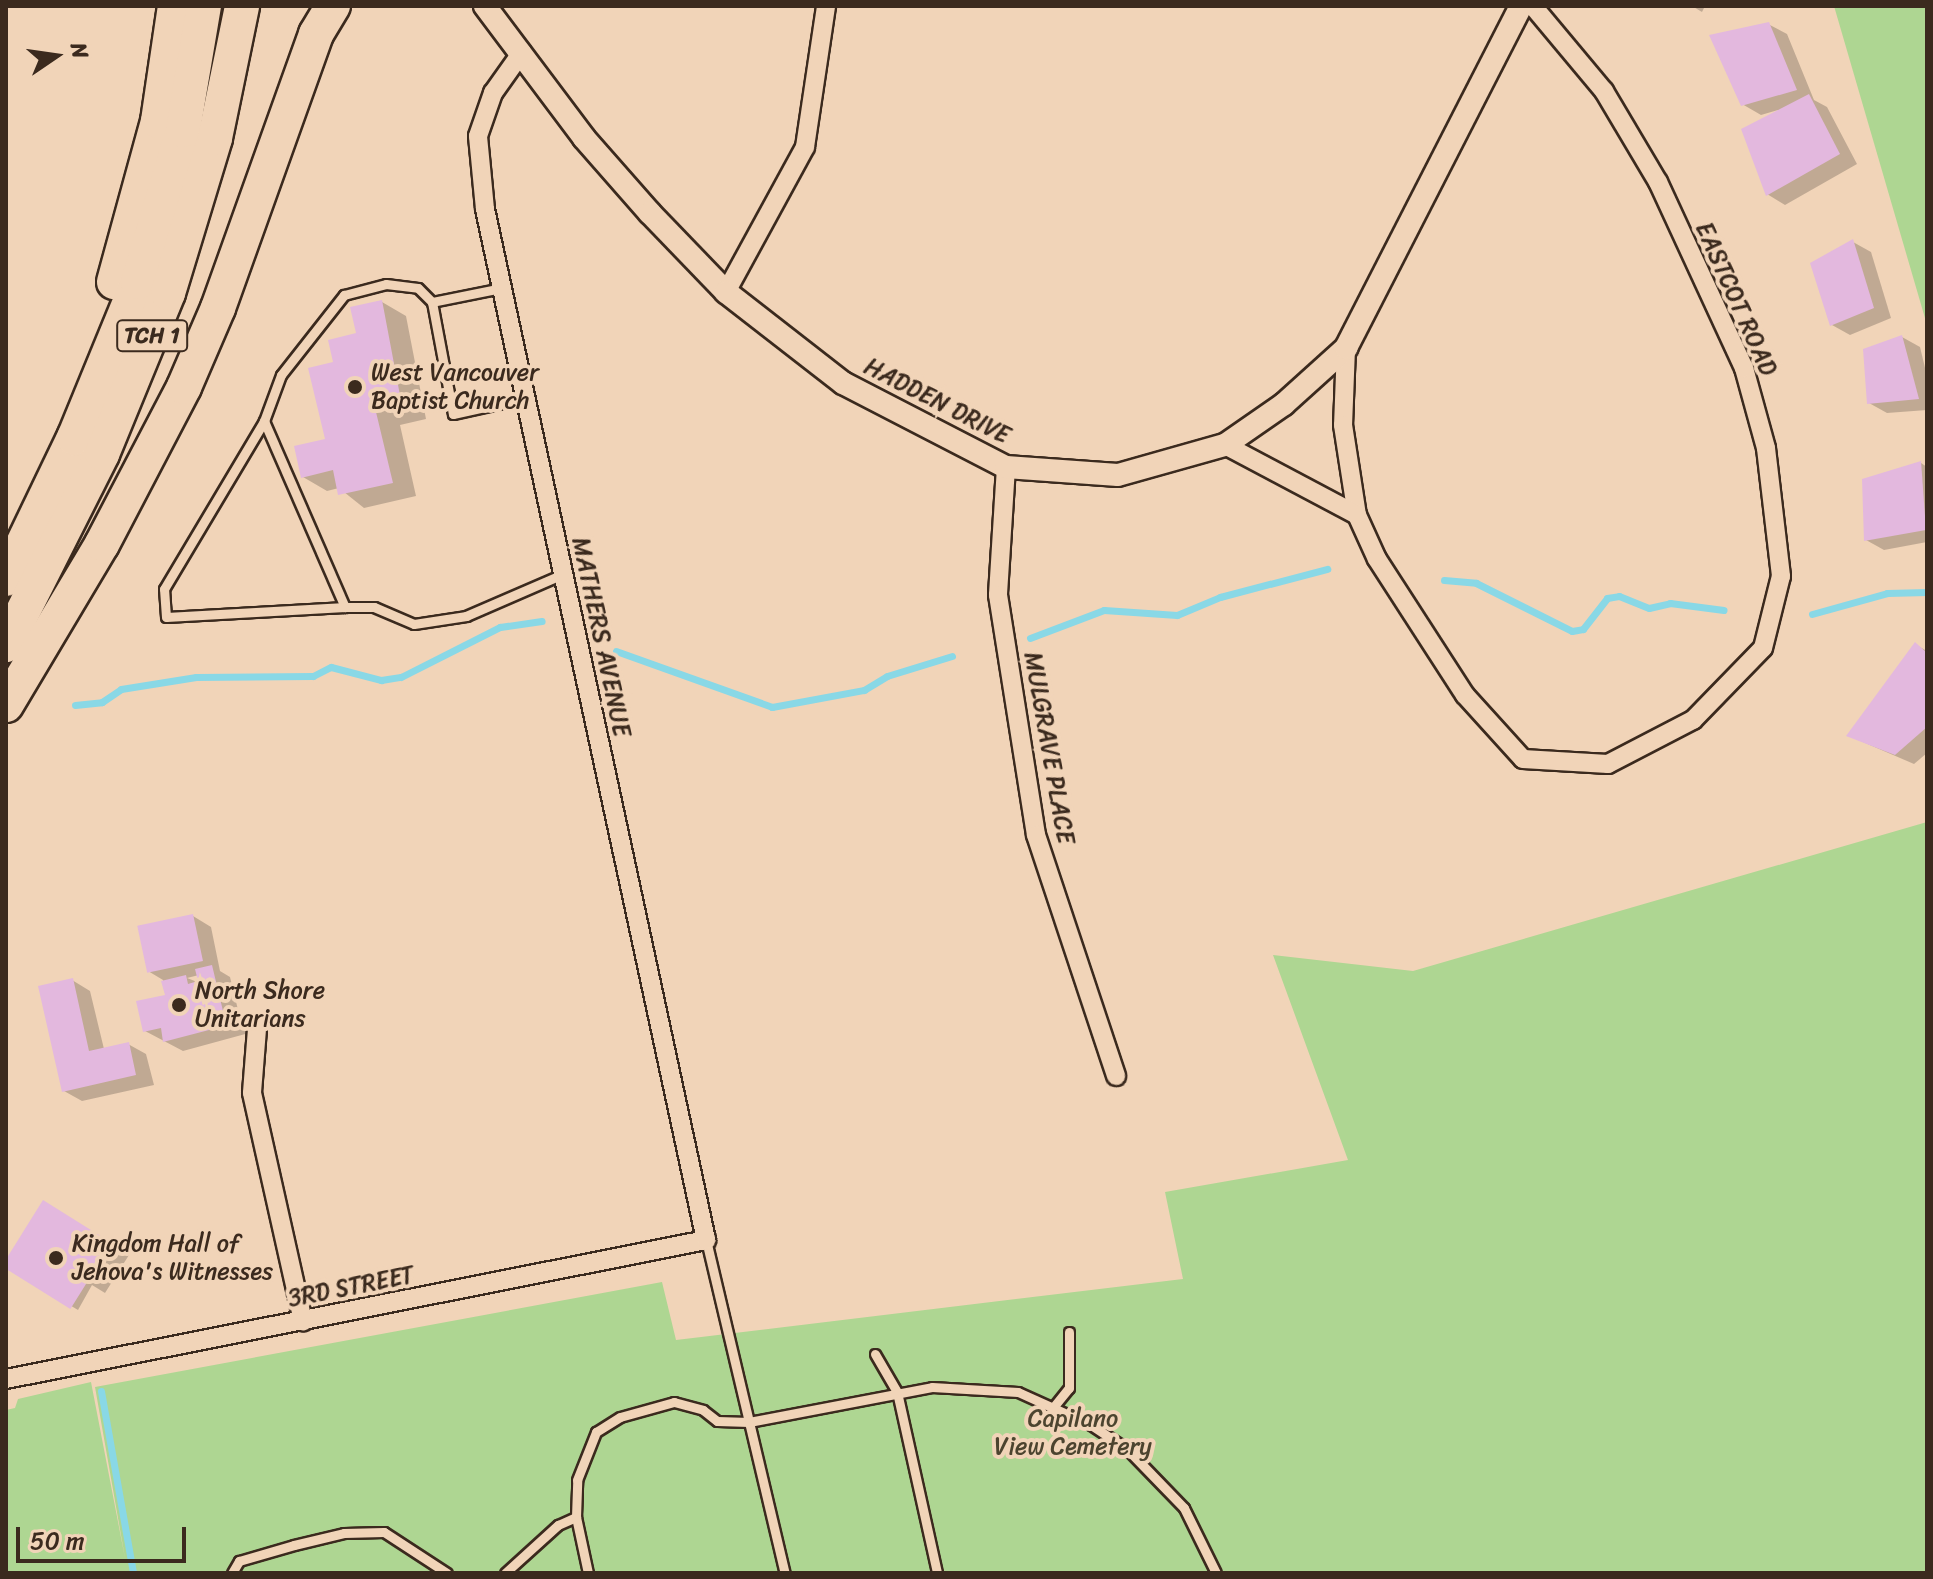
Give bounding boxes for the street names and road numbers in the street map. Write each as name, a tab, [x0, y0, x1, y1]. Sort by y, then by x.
street label: EASTCOT ROAD	[1689, 218, 1783, 380]
road number: TCH 1	[116, 318, 188, 354]
street label: HADDEN DRIVE	[858, 351, 1016, 451]
street label: MATHERS AVENUE	[566, 535, 636, 739]
street label: MULGRAVE PLACE	[1018, 650, 1080, 846]
street label: 3RD STREET	[284, 1260, 418, 1314]

